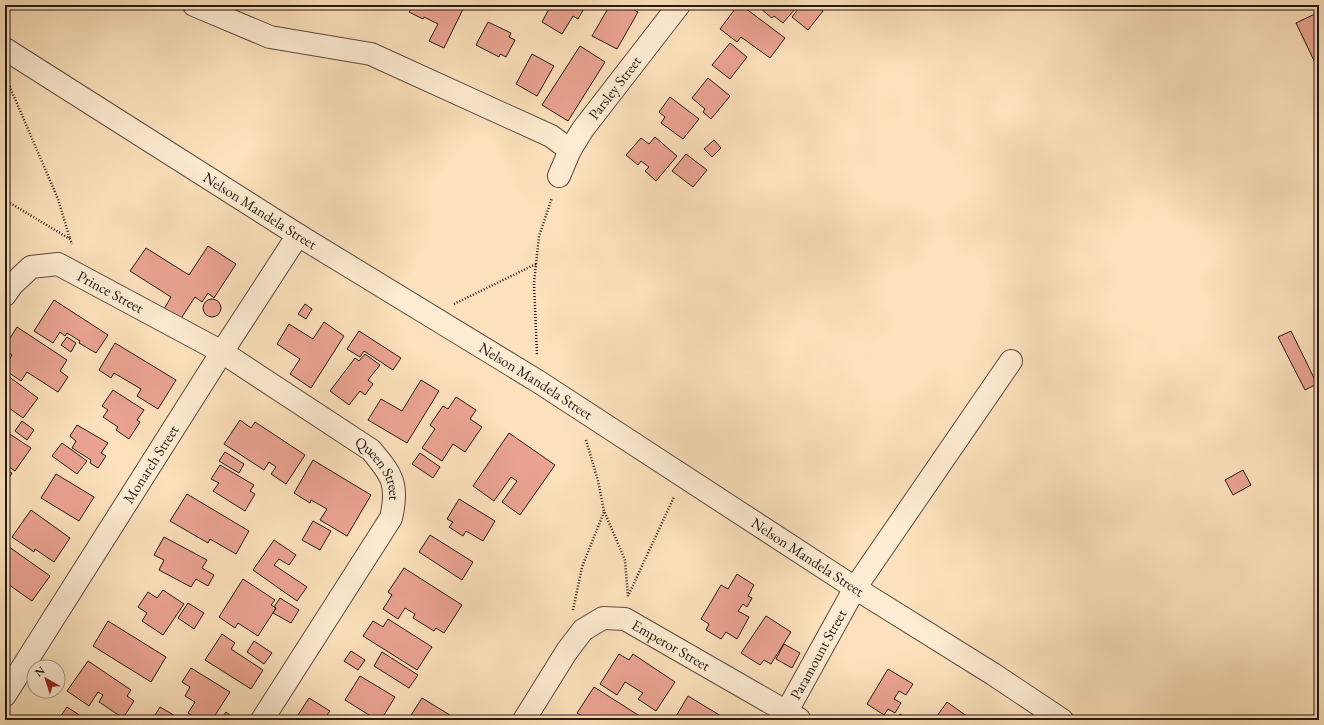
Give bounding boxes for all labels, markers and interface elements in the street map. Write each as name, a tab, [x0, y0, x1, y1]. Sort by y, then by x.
street label: Parsley Street	[584, 52, 645, 123]
street label: Nelson Mandela Street	[200, 167, 321, 253]
street label: Prince Street	[74, 266, 147, 317]
street label: Nelson Mandela Street	[476, 338, 597, 424]
street label: Monarch Street	[119, 421, 183, 507]
street label: Queen Street	[351, 432, 404, 501]
street label: Nelson Mandela Street	[748, 513, 868, 600]
street label: Paramount Street	[785, 605, 851, 703]
street label: Emperor Street	[629, 615, 714, 675]
north arrow	[26, 659, 66, 699]
text: N	[32, 663, 48, 679]

